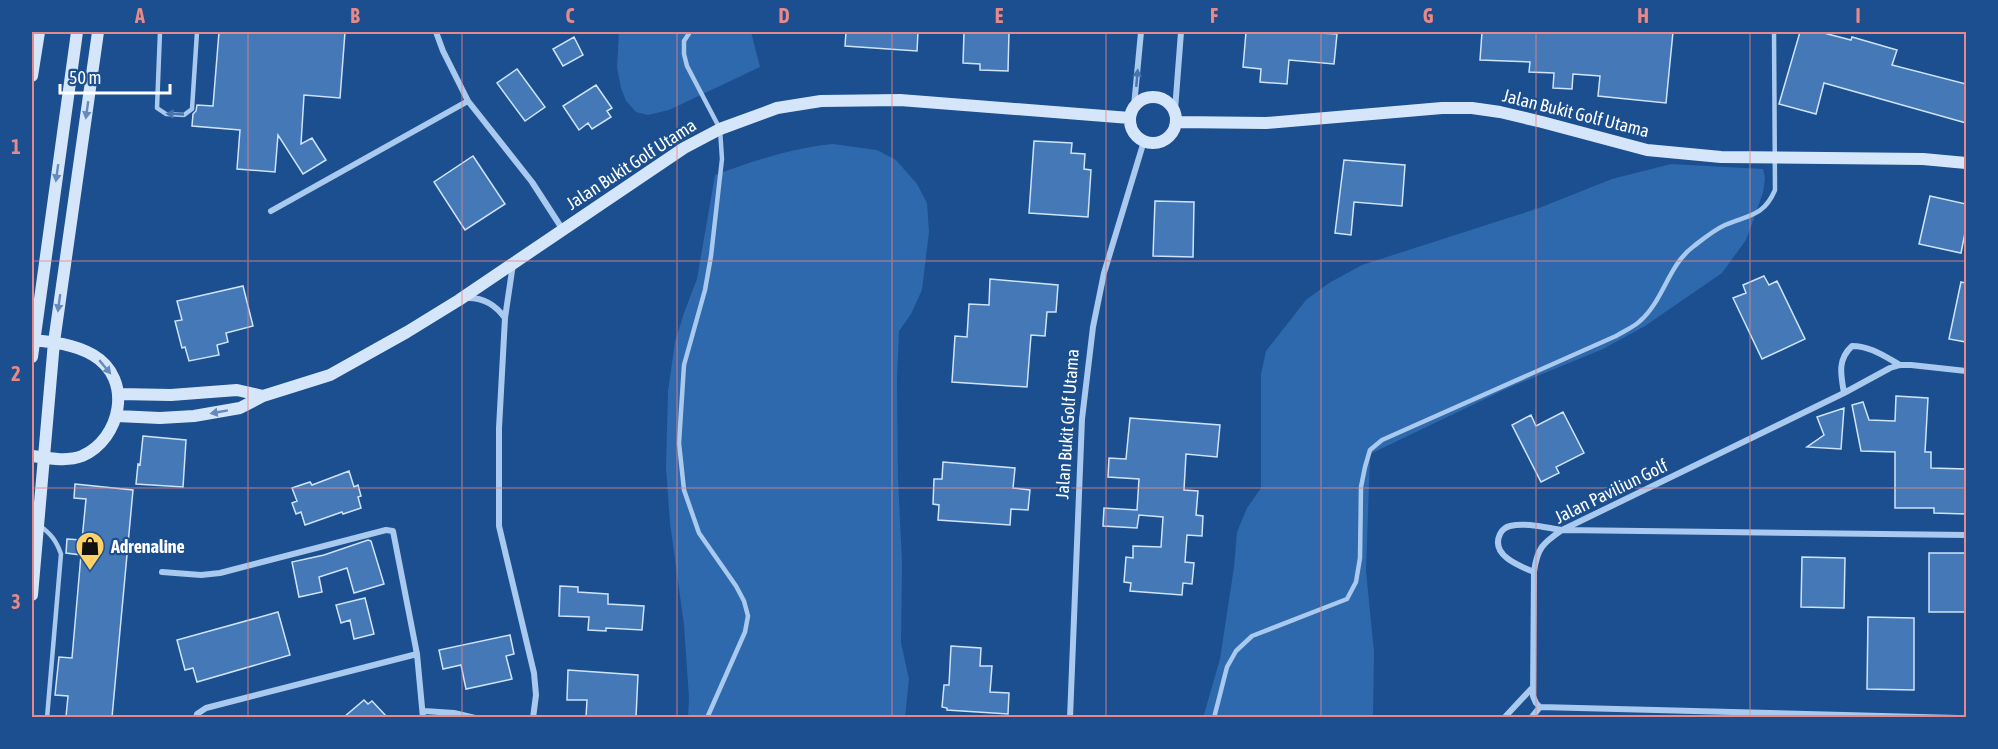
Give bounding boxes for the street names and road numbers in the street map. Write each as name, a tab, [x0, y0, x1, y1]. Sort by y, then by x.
street label: Jalan Bukit Golf Utama	[1500, 85, 1652, 141]
street label: Jalan Bukit Golf Utama	[562, 114, 700, 214]
street label: Jalan Bukit Golf Utama	[1051, 348, 1083, 500]
street label: Jalan Paviliun Golf	[1551, 455, 1671, 527]

